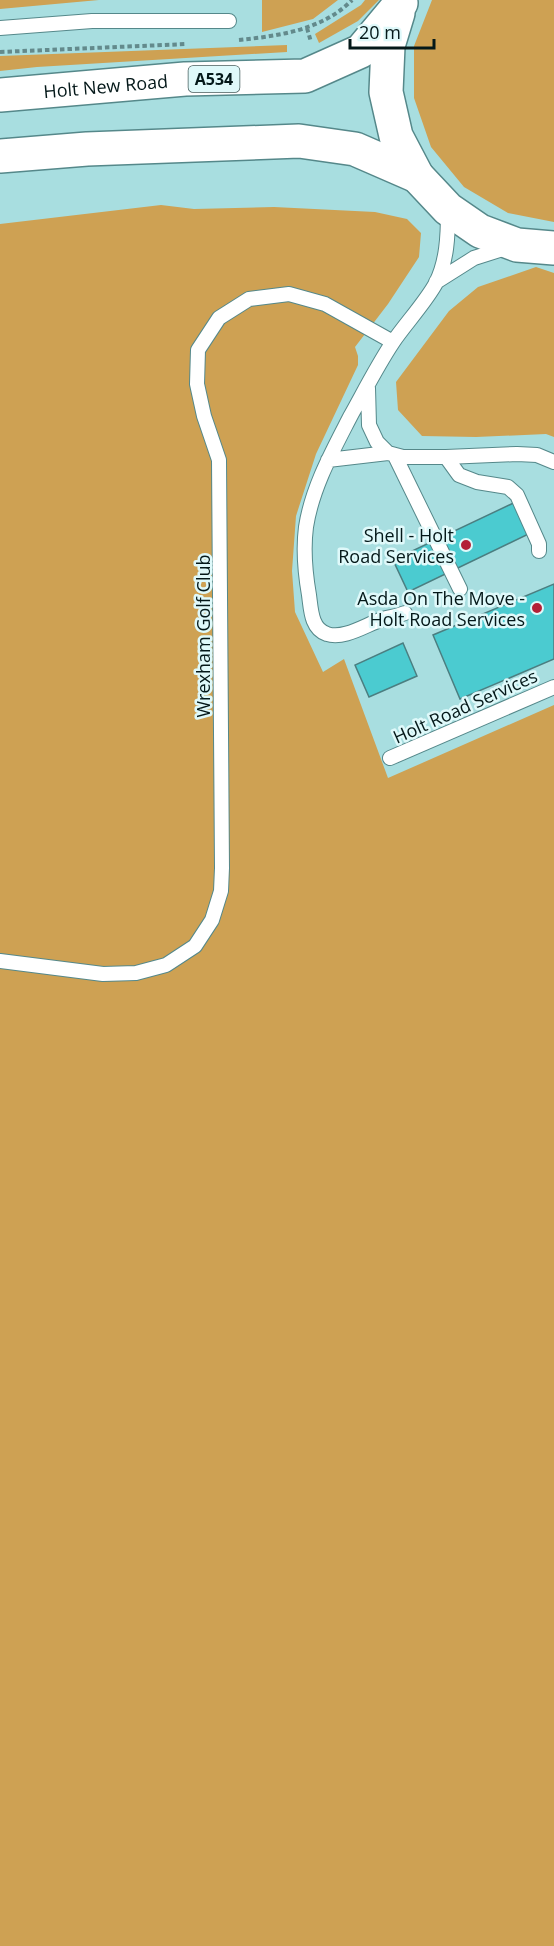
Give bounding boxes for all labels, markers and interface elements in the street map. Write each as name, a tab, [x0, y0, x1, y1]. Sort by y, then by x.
scale bar	[350, 12, 434, 50]
text: 20 m	[359, 20, 401, 44]
road number: A534	[188, 66, 240, 92]
street label: Holt New Road	[42, 69, 169, 103]
place label: Shell - Holt Road Services	[338, 523, 454, 568]
marker: Shell - Holt Road Services	[459, 538, 473, 552]
street label: Wrexham Golf Club	[191, 554, 215, 718]
place label: Asda On The Move - Holt Road Services	[357, 586, 525, 631]
marker: Asda On The Move - Holt Road Services	[530, 601, 544, 615]
street label: Holt Road Services	[389, 663, 541, 749]

